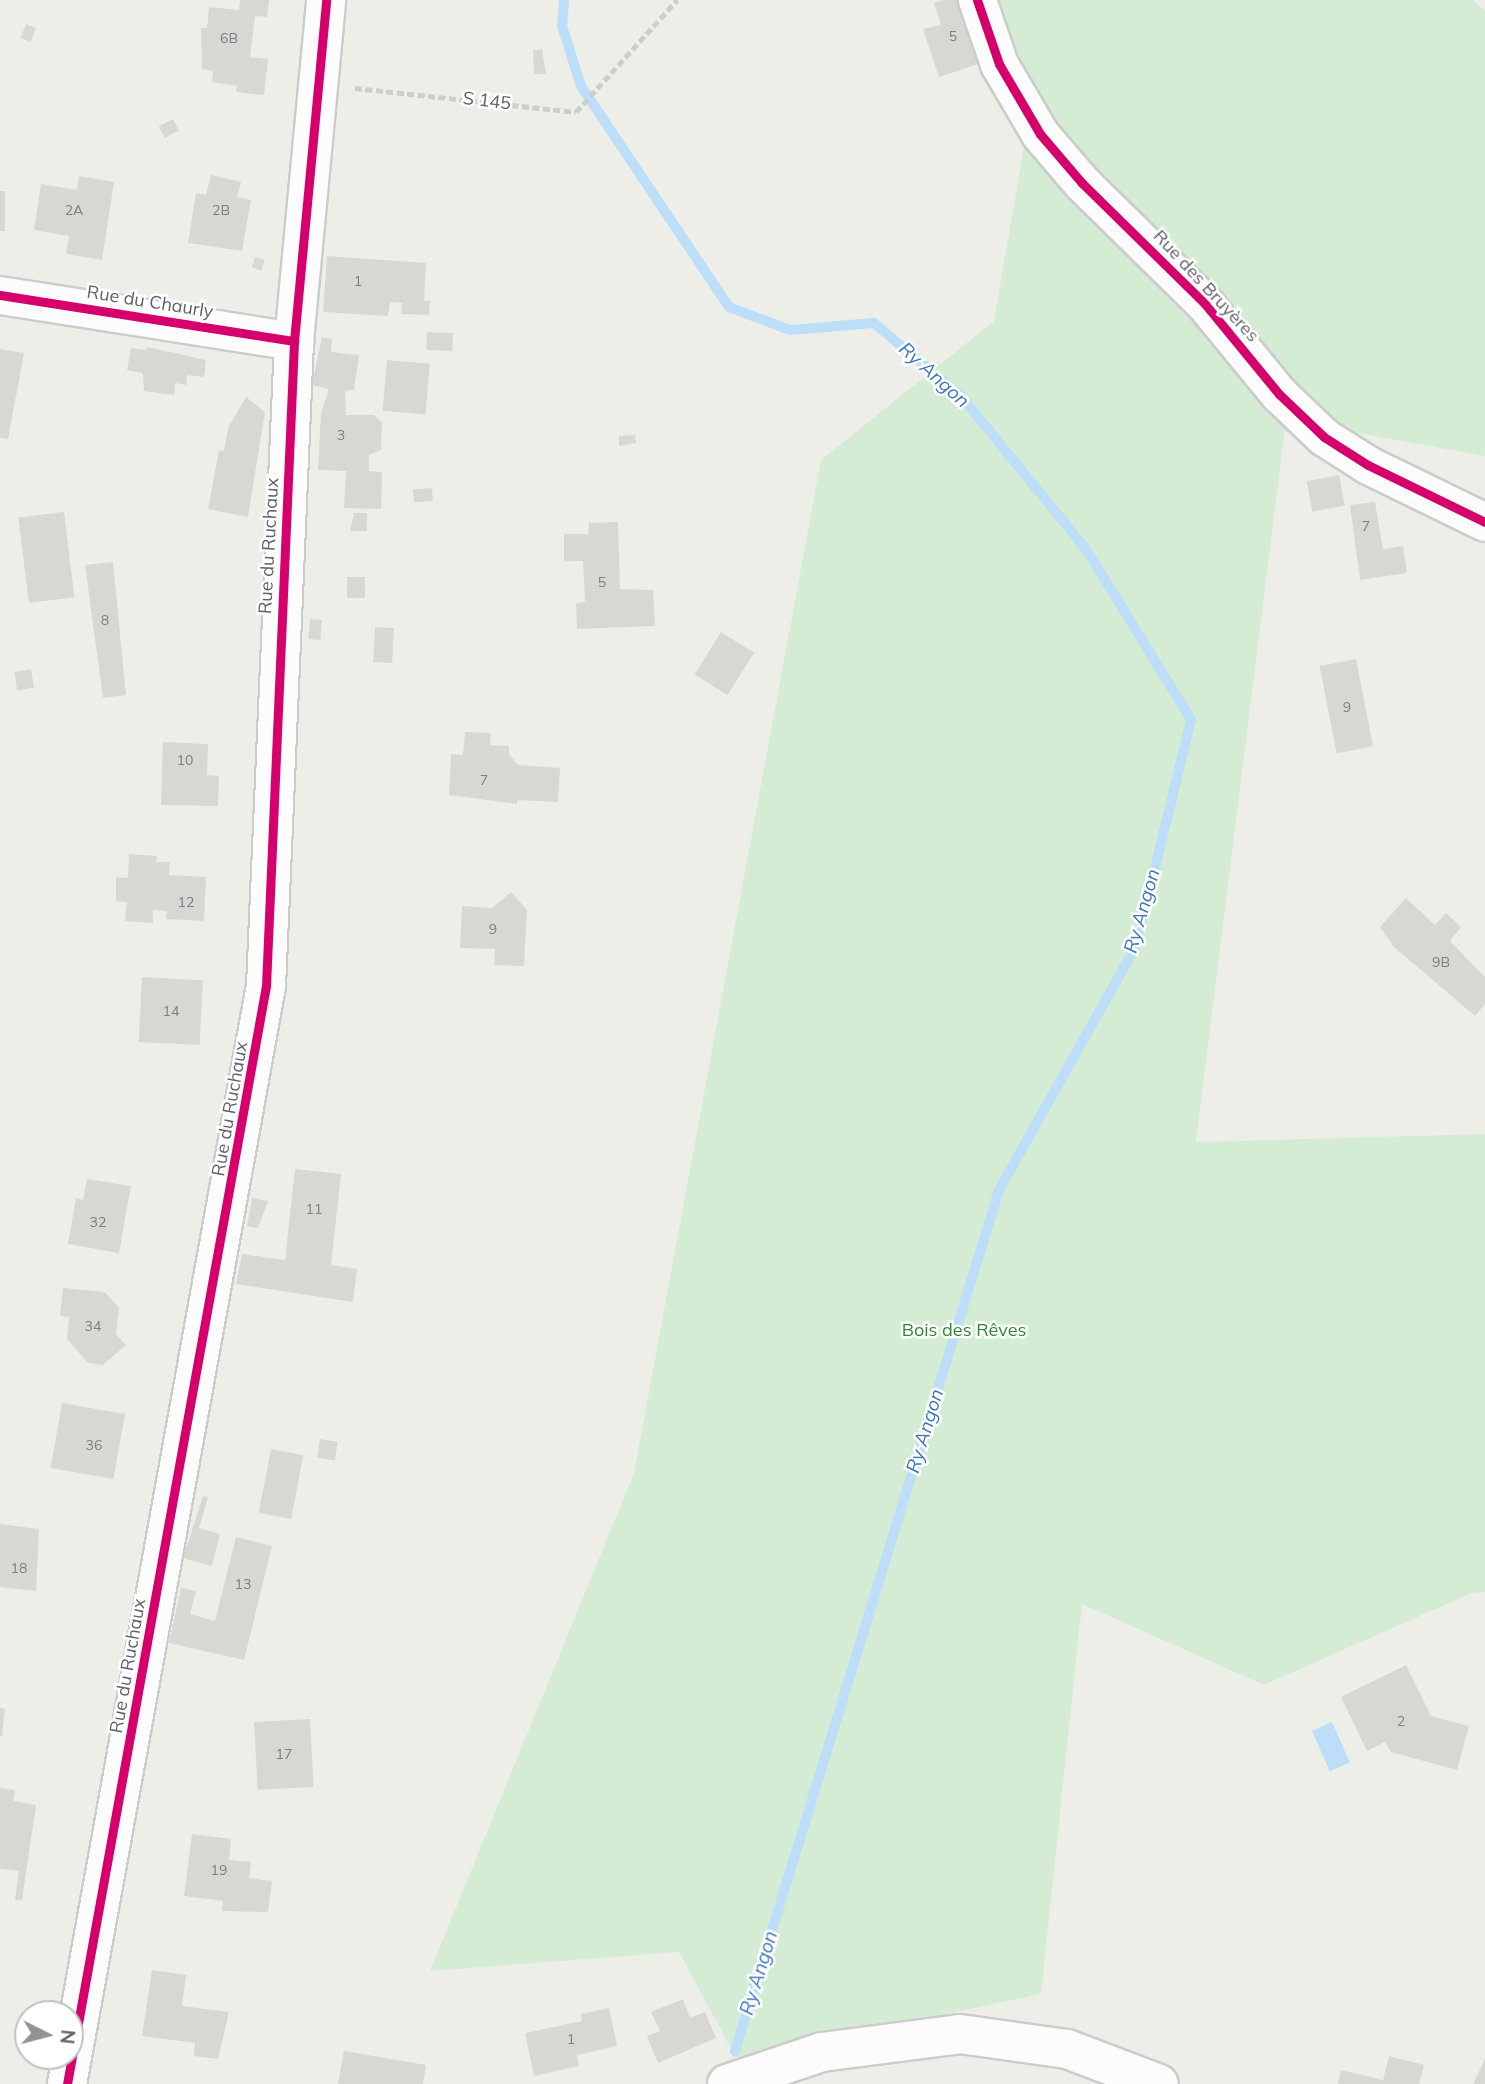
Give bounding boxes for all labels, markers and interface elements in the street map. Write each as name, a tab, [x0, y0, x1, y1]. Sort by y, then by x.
house number: 5	[949, 28, 957, 44]
house number: 6B	[220, 30, 238, 46]
street label: S 145	[462, 87, 512, 115]
house number: 2A	[65, 202, 83, 218]
house number: 2B	[212, 202, 230, 218]
street label: Rue des Bruyères	[1149, 226, 1263, 346]
house number: 1	[354, 273, 362, 289]
street label: Rue du Chaurly	[85, 281, 215, 323]
water label: Ry Angon	[894, 338, 974, 412]
house number: 3	[337, 427, 345, 443]
street label: Rue du Ruchaux	[255, 477, 283, 615]
house number: 7	[1362, 518, 1370, 534]
house number: 5	[598, 574, 606, 590]
house number: 8	[101, 612, 109, 628]
house number: 9	[1343, 699, 1351, 715]
house number: 10	[177, 752, 193, 768]
house number: 7	[480, 772, 488, 788]
water label: Ry Angon	[1119, 866, 1165, 956]
house number: 12	[178, 894, 194, 910]
house number: 9	[489, 921, 497, 937]
house number: 9B	[1432, 954, 1450, 970]
house number: 14	[163, 1003, 179, 1019]
street label: Rue du Ruchaux	[208, 1040, 252, 1178]
house number: 11	[306, 1201, 322, 1217]
house number: 32	[90, 1214, 106, 1230]
house number: 34	[85, 1318, 101, 1334]
park label: Bois des Rêves	[902, 1319, 1026, 1341]
water label: Ry Angon	[901, 1386, 949, 1476]
house number: 36	[86, 1437, 102, 1453]
house number: 18	[11, 1560, 27, 1576]
house number: 13	[235, 1576, 251, 1592]
street label: Rue du Ruchaux	[106, 1597, 150, 1735]
house number: 2	[1397, 1713, 1405, 1729]
house number: 17	[276, 1746, 292, 1762]
house number: 19	[211, 1862, 227, 1878]
water label: Ry Angon	[735, 1928, 783, 2018]
north arrow	[14, 2000, 84, 2070]
text: N	[55, 2029, 81, 2045]
house number: 1	[567, 2031, 575, 2047]

